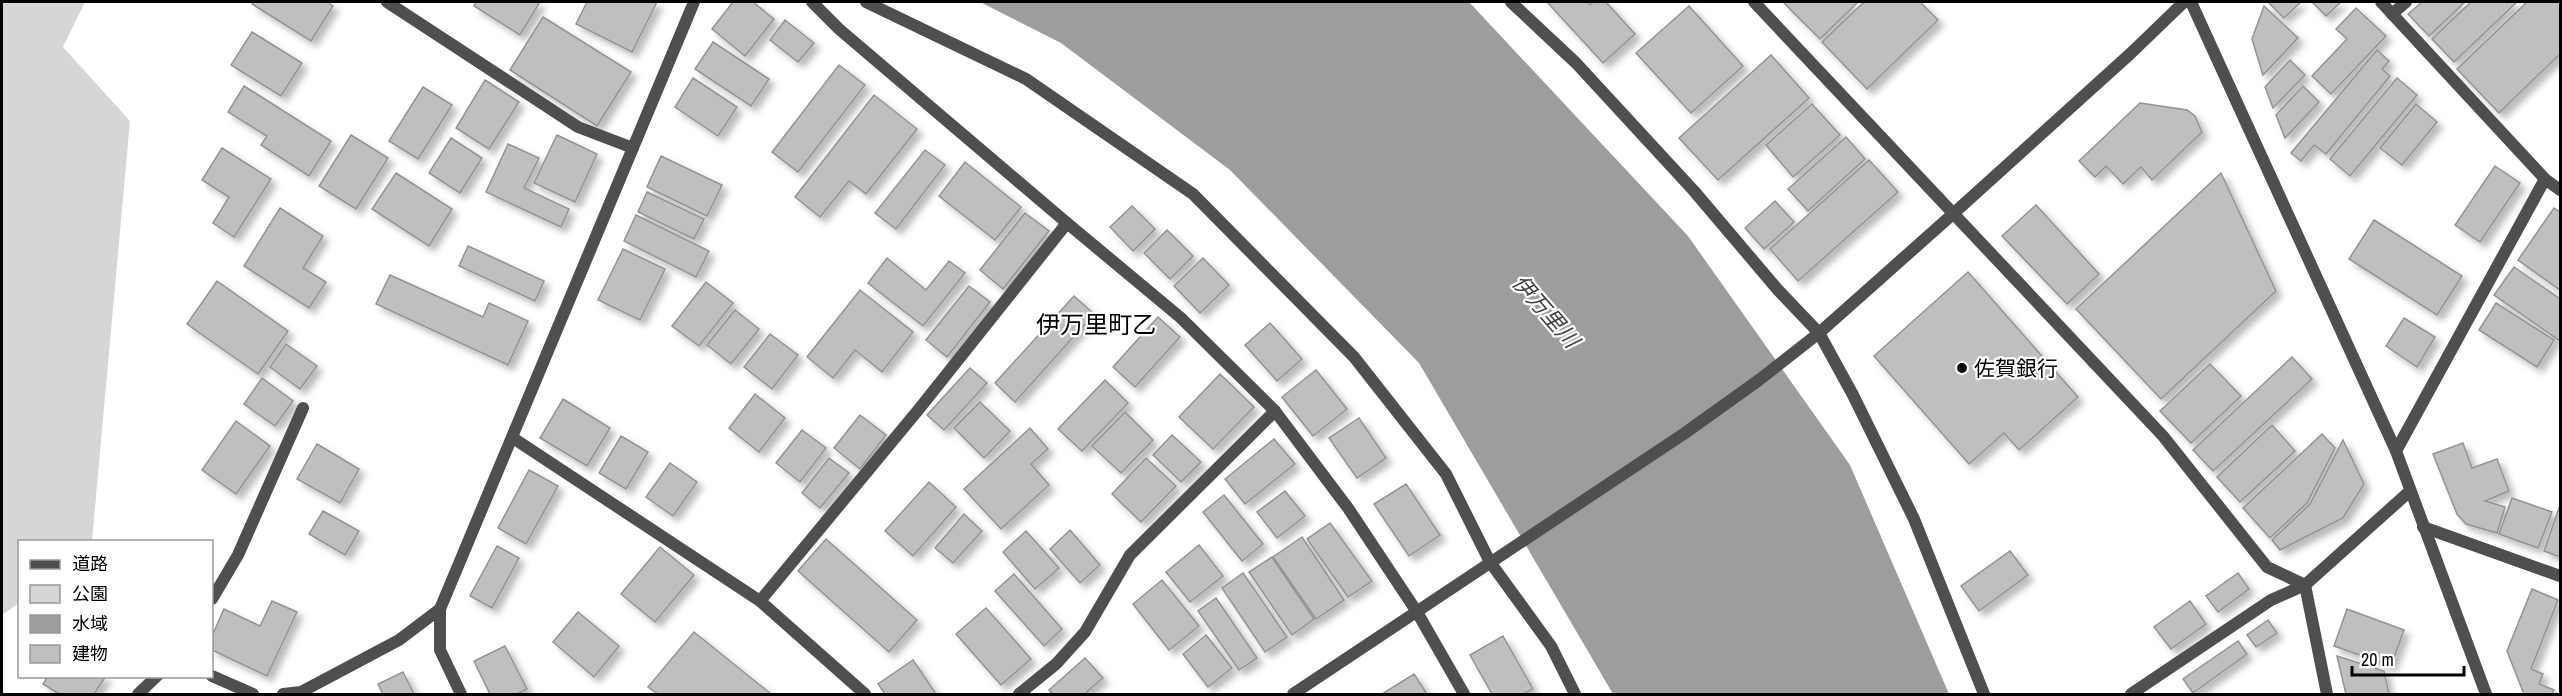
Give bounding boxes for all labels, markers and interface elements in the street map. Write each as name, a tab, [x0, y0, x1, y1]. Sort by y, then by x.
water label: 伊万里川	[1506, 268, 1587, 356]
district label: 伊万里町乙	[1036, 308, 1156, 340]
place label: 佐賀銀行	[1974, 354, 2058, 383]
marker: 佐賀銀行	[1955, 361, 1969, 375]
legend	[18, 540, 213, 678]
text: 道路	[72, 551, 108, 576]
text: 公園	[72, 581, 108, 606]
text: 水域	[72, 611, 108, 636]
scale bar	[2352, 639, 2464, 677]
text: 建物	[72, 641, 108, 666]
text: 20 m	[2361, 647, 2394, 672]

